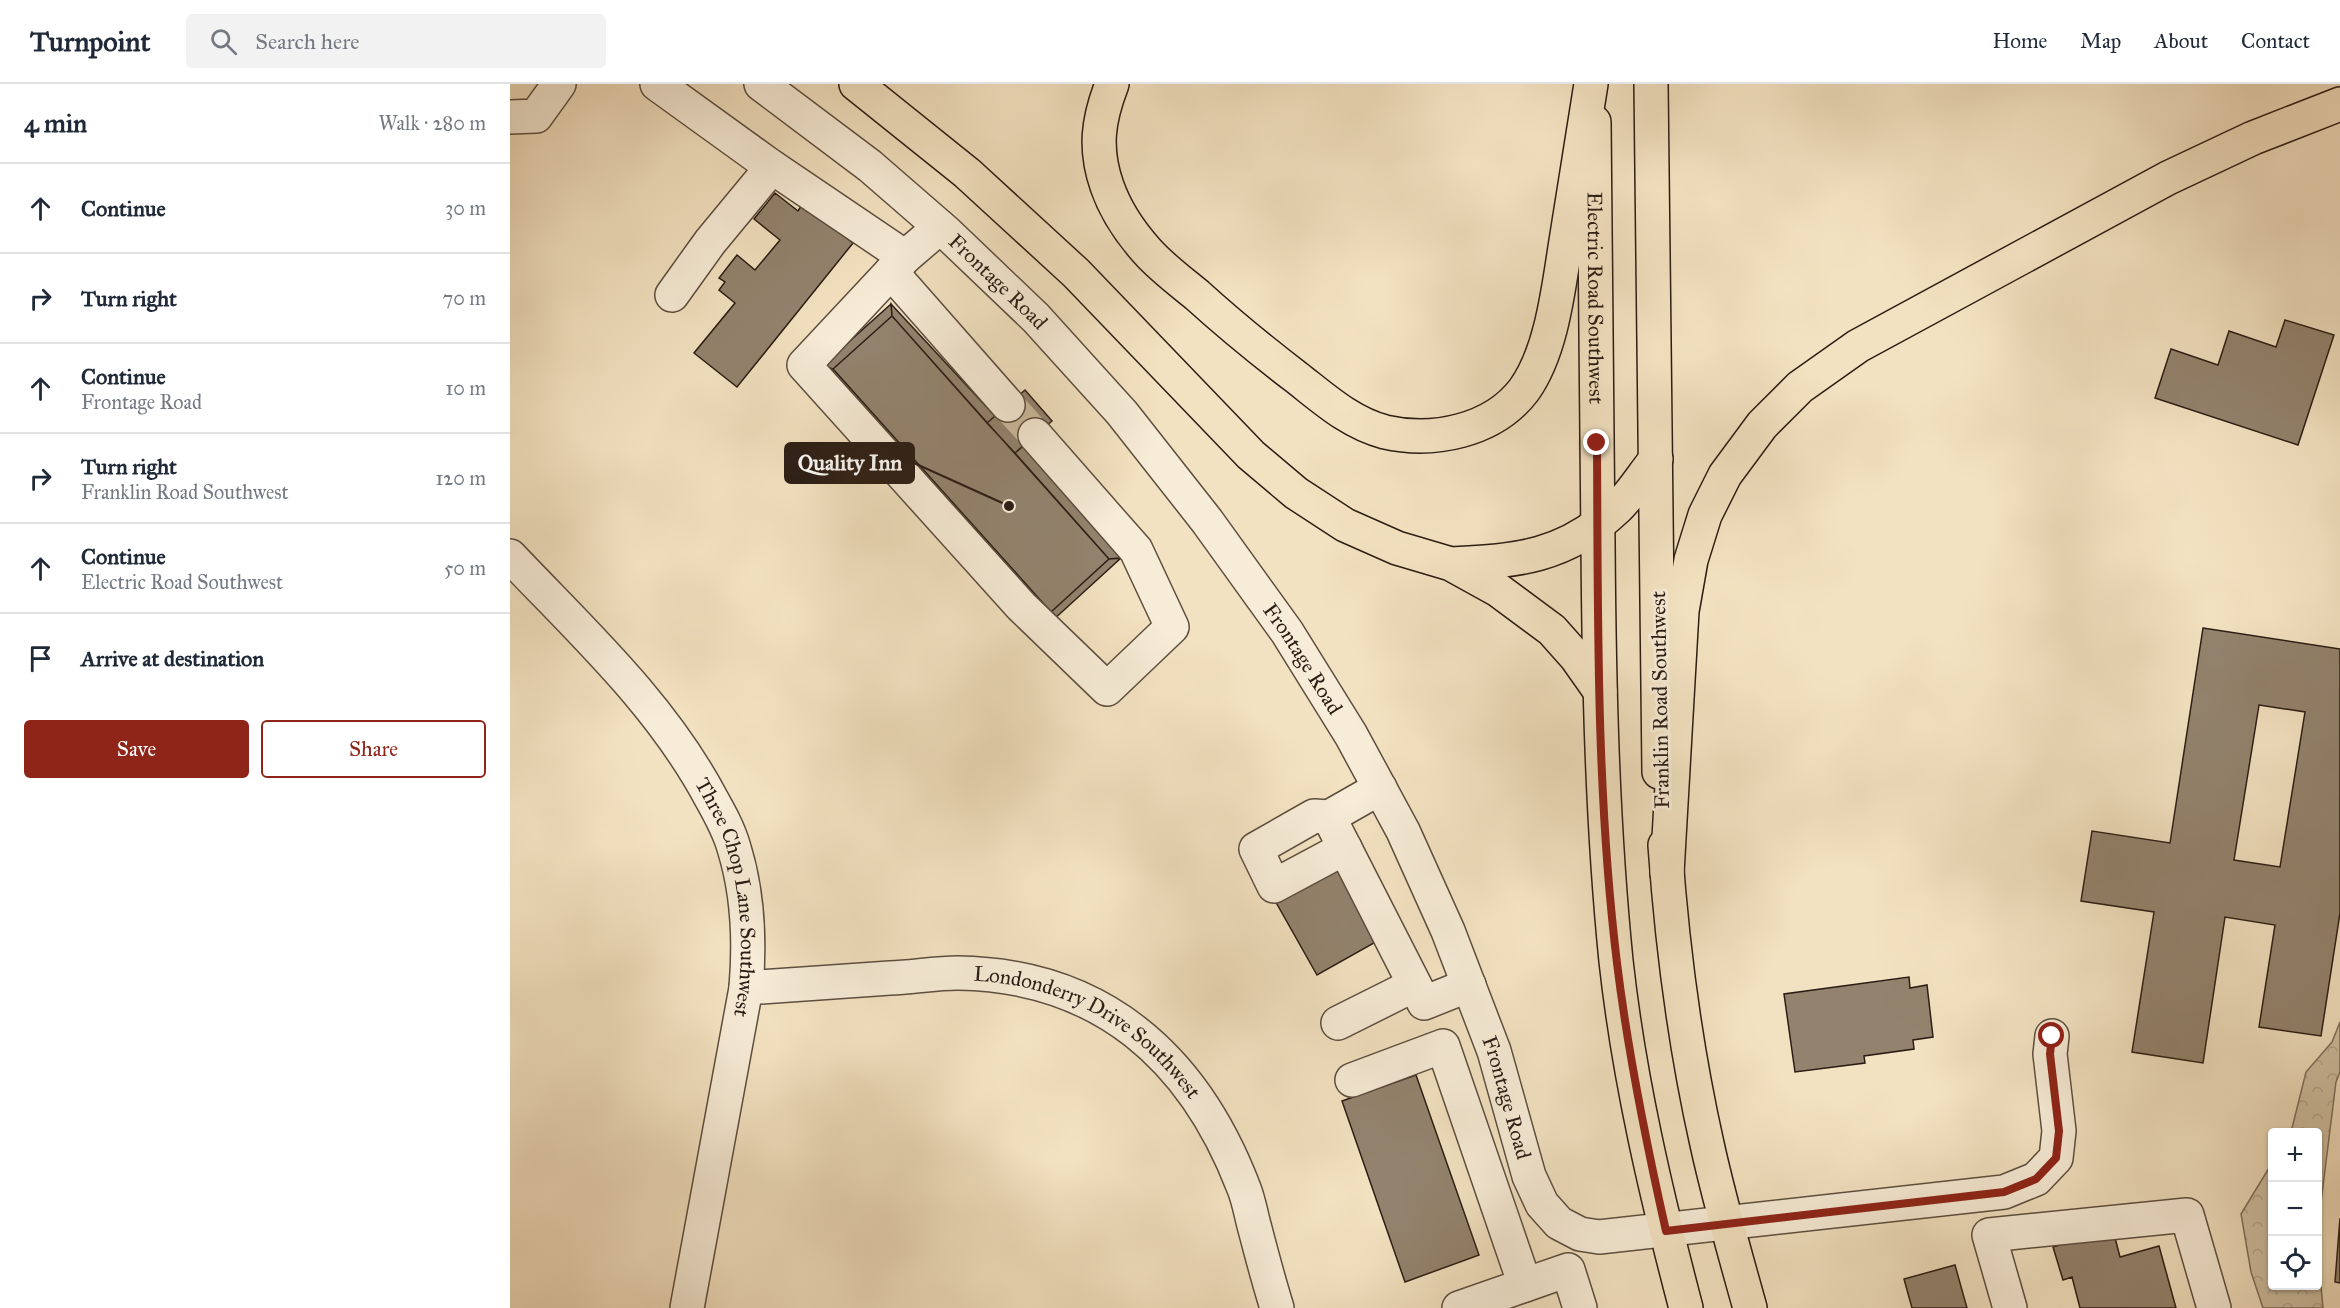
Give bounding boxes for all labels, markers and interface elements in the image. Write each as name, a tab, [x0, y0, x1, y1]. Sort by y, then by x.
search box	[186, 14, 606, 68]
text: Turnpoint	[30, 24, 150, 59]
icon: search	[207, 25, 240, 58]
text: Search here	[255, 28, 359, 55]
text: Home	[1992, 28, 2047, 54]
text: Map	[2080, 28, 2121, 54]
text: About	[2154, 28, 2208, 54]
text: Contact	[2241, 28, 2310, 54]
text: 4 min	[24, 107, 87, 139]
text: Walk · 280 m	[379, 111, 486, 135]
icon: ahead	[24, 192, 57, 225]
street label: Electric Road Southwest	[1582, 192, 1609, 405]
text: Continue	[81, 195, 166, 222]
text: 30 m	[445, 196, 486, 220]
street label: Frontage Road	[943, 228, 1053, 335]
icon: right	[24, 282, 57, 315]
text: Turn right	[81, 285, 177, 312]
text: 70 m	[443, 286, 486, 310]
text: Continue	[81, 363, 166, 390]
icon: ahead	[24, 372, 57, 405]
text: 10 m	[445, 376, 486, 400]
text: Frontage Road	[81, 390, 202, 414]
route end	[1583, 429, 1609, 455]
callout: Quality Inn	[785, 443, 914, 483]
text: Quality Inn	[798, 449, 902, 476]
text: Turn right	[81, 453, 177, 480]
icon: right	[24, 462, 57, 495]
text: 120 m	[435, 466, 486, 490]
text: Franklin Road Southwest	[81, 480, 289, 504]
text: Continue	[81, 543, 166, 570]
icon: ahead	[24, 552, 57, 585]
text: 50 m	[444, 556, 486, 580]
text: Electric Road Southwest	[81, 570, 283, 594]
street label: Franklin Road Southwest	[1645, 590, 1675, 809]
street label: Frontage Road	[1257, 598, 1348, 720]
icon: arrive	[24, 642, 57, 675]
text: Arrive at destination	[81, 645, 264, 672]
button: Save	[24, 720, 249, 778]
button: Share	[261, 720, 486, 778]
street label: Three Chop Lane Southwest	[689, 773, 761, 1020]
street label: Londonderry Drive Southwest	[973, 961, 1207, 1104]
route start	[2038, 1022, 2064, 1048]
street label: Frontage Road	[1476, 1032, 1537, 1163]
map controls	[2268, 1128, 2322, 1290]
button: +	[2268, 1128, 2322, 1182]
button: −	[2268, 1182, 2322, 1236]
button: locate	[2268, 1236, 2322, 1290]

